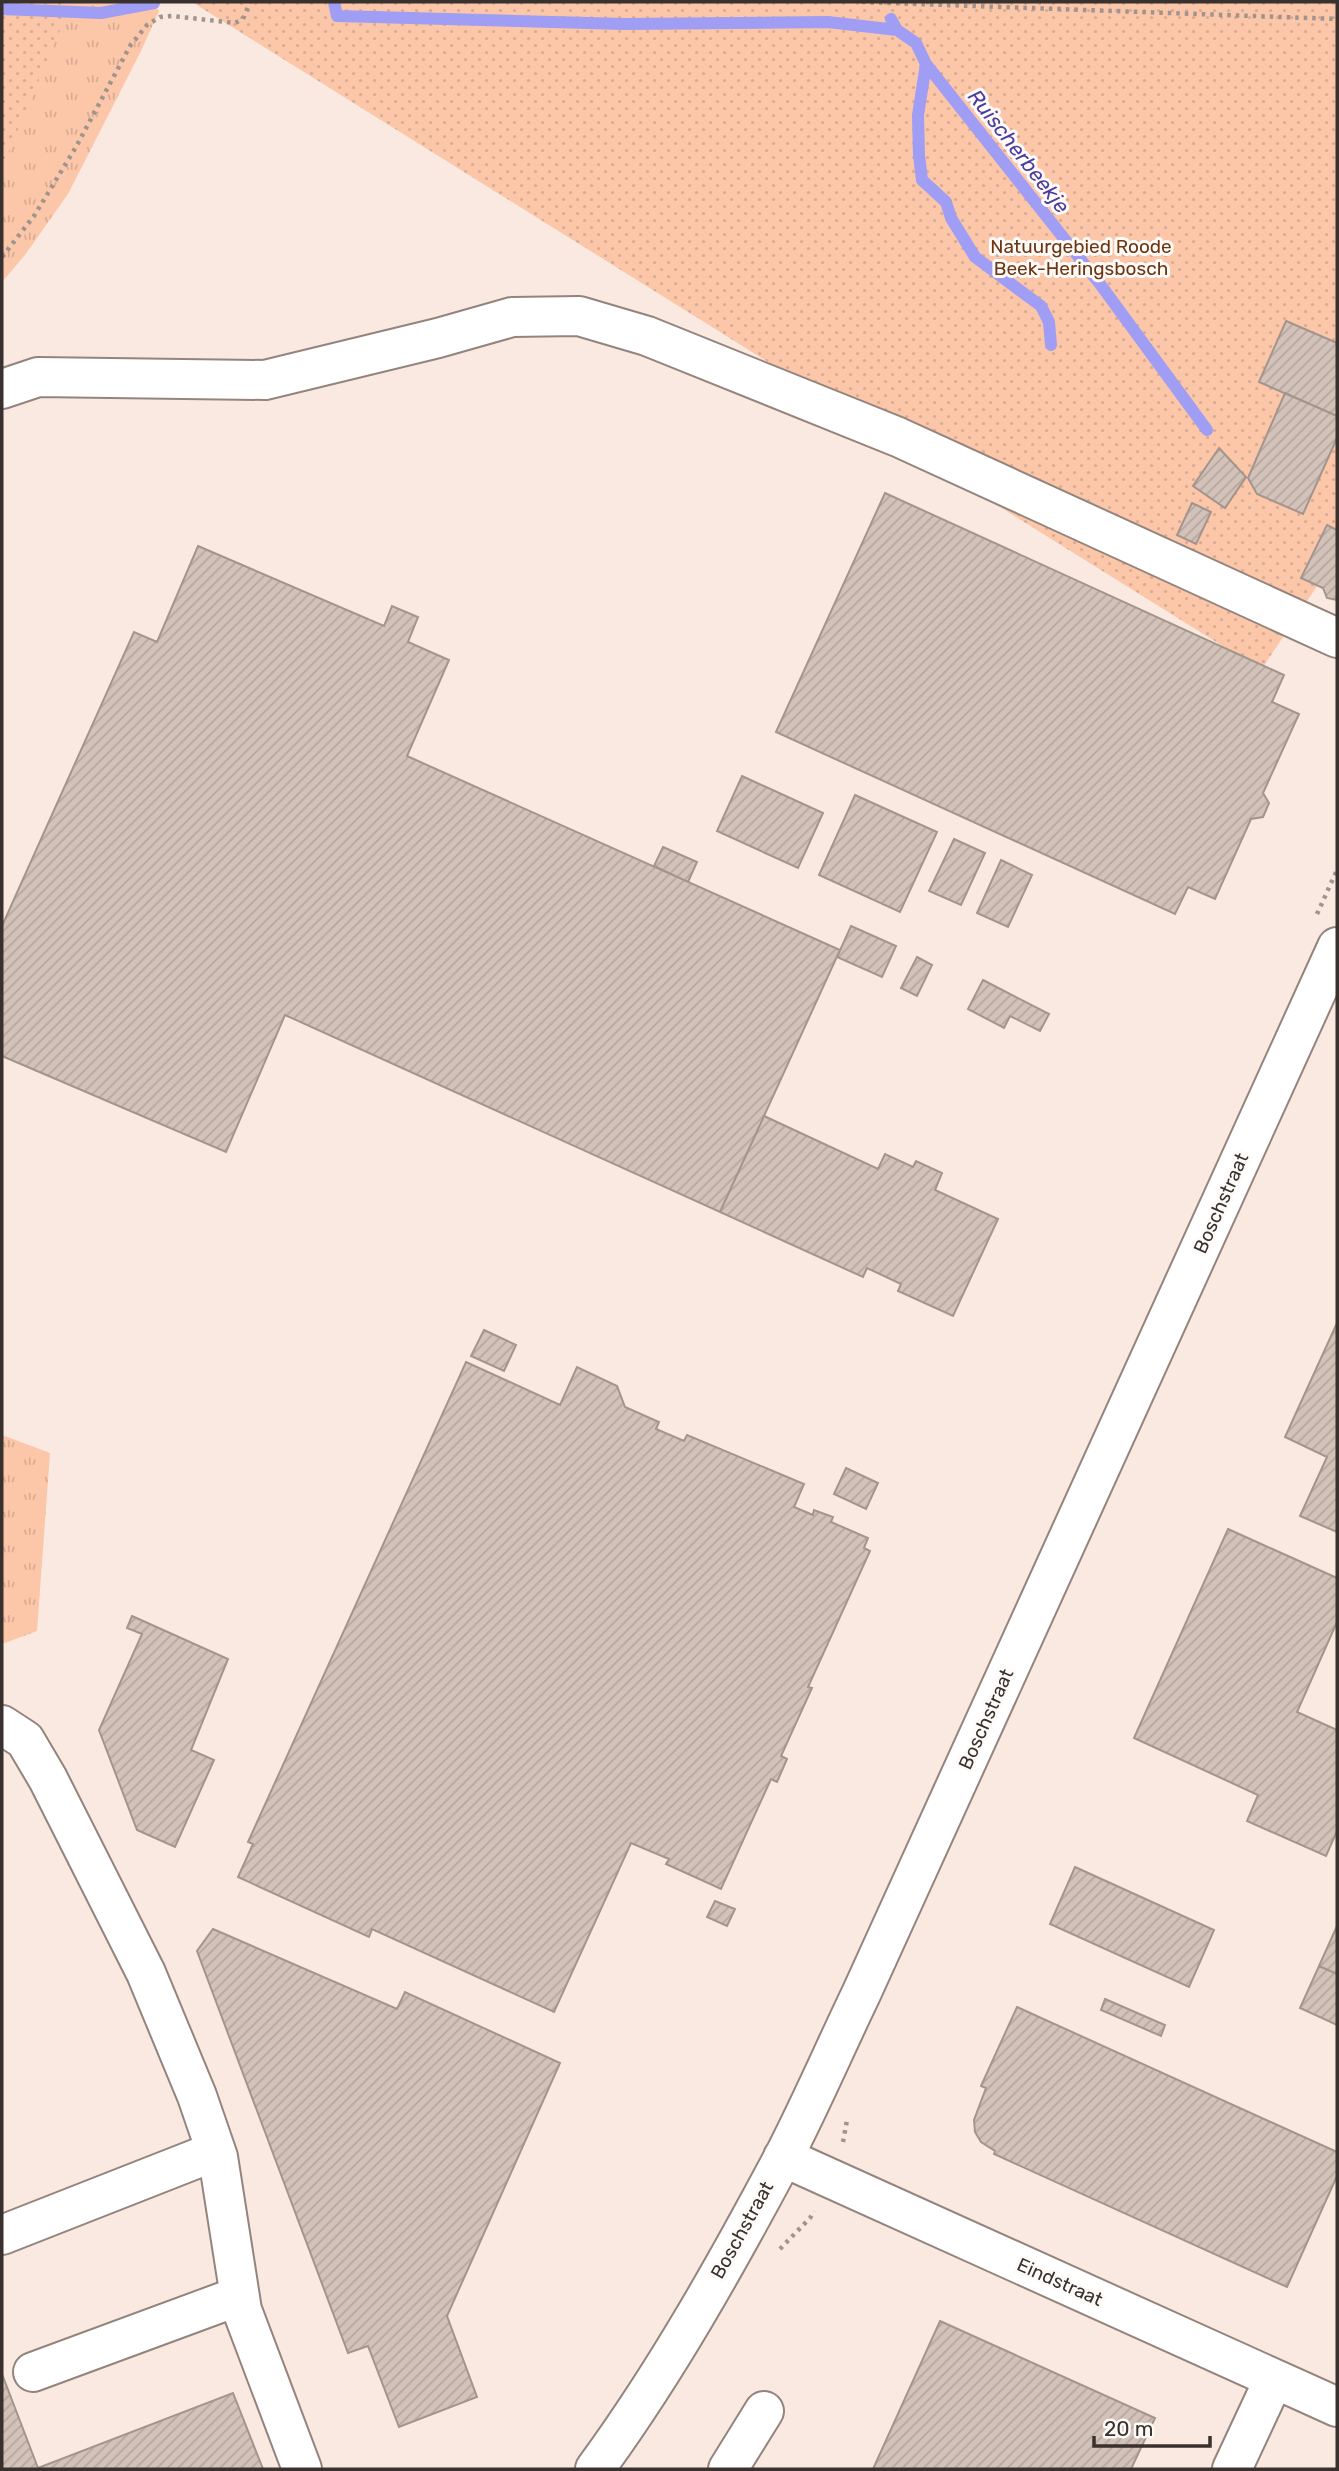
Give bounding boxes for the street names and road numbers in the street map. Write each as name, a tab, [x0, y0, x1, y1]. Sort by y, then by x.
street label: Boschstraat	[1189, 1149, 1254, 1257]
street label: Boschstraat	[954, 1665, 1019, 1773]
street label: Boschstraat	[706, 2177, 778, 2283]
street label: Eindstraat	[1014, 2253, 1107, 2311]

